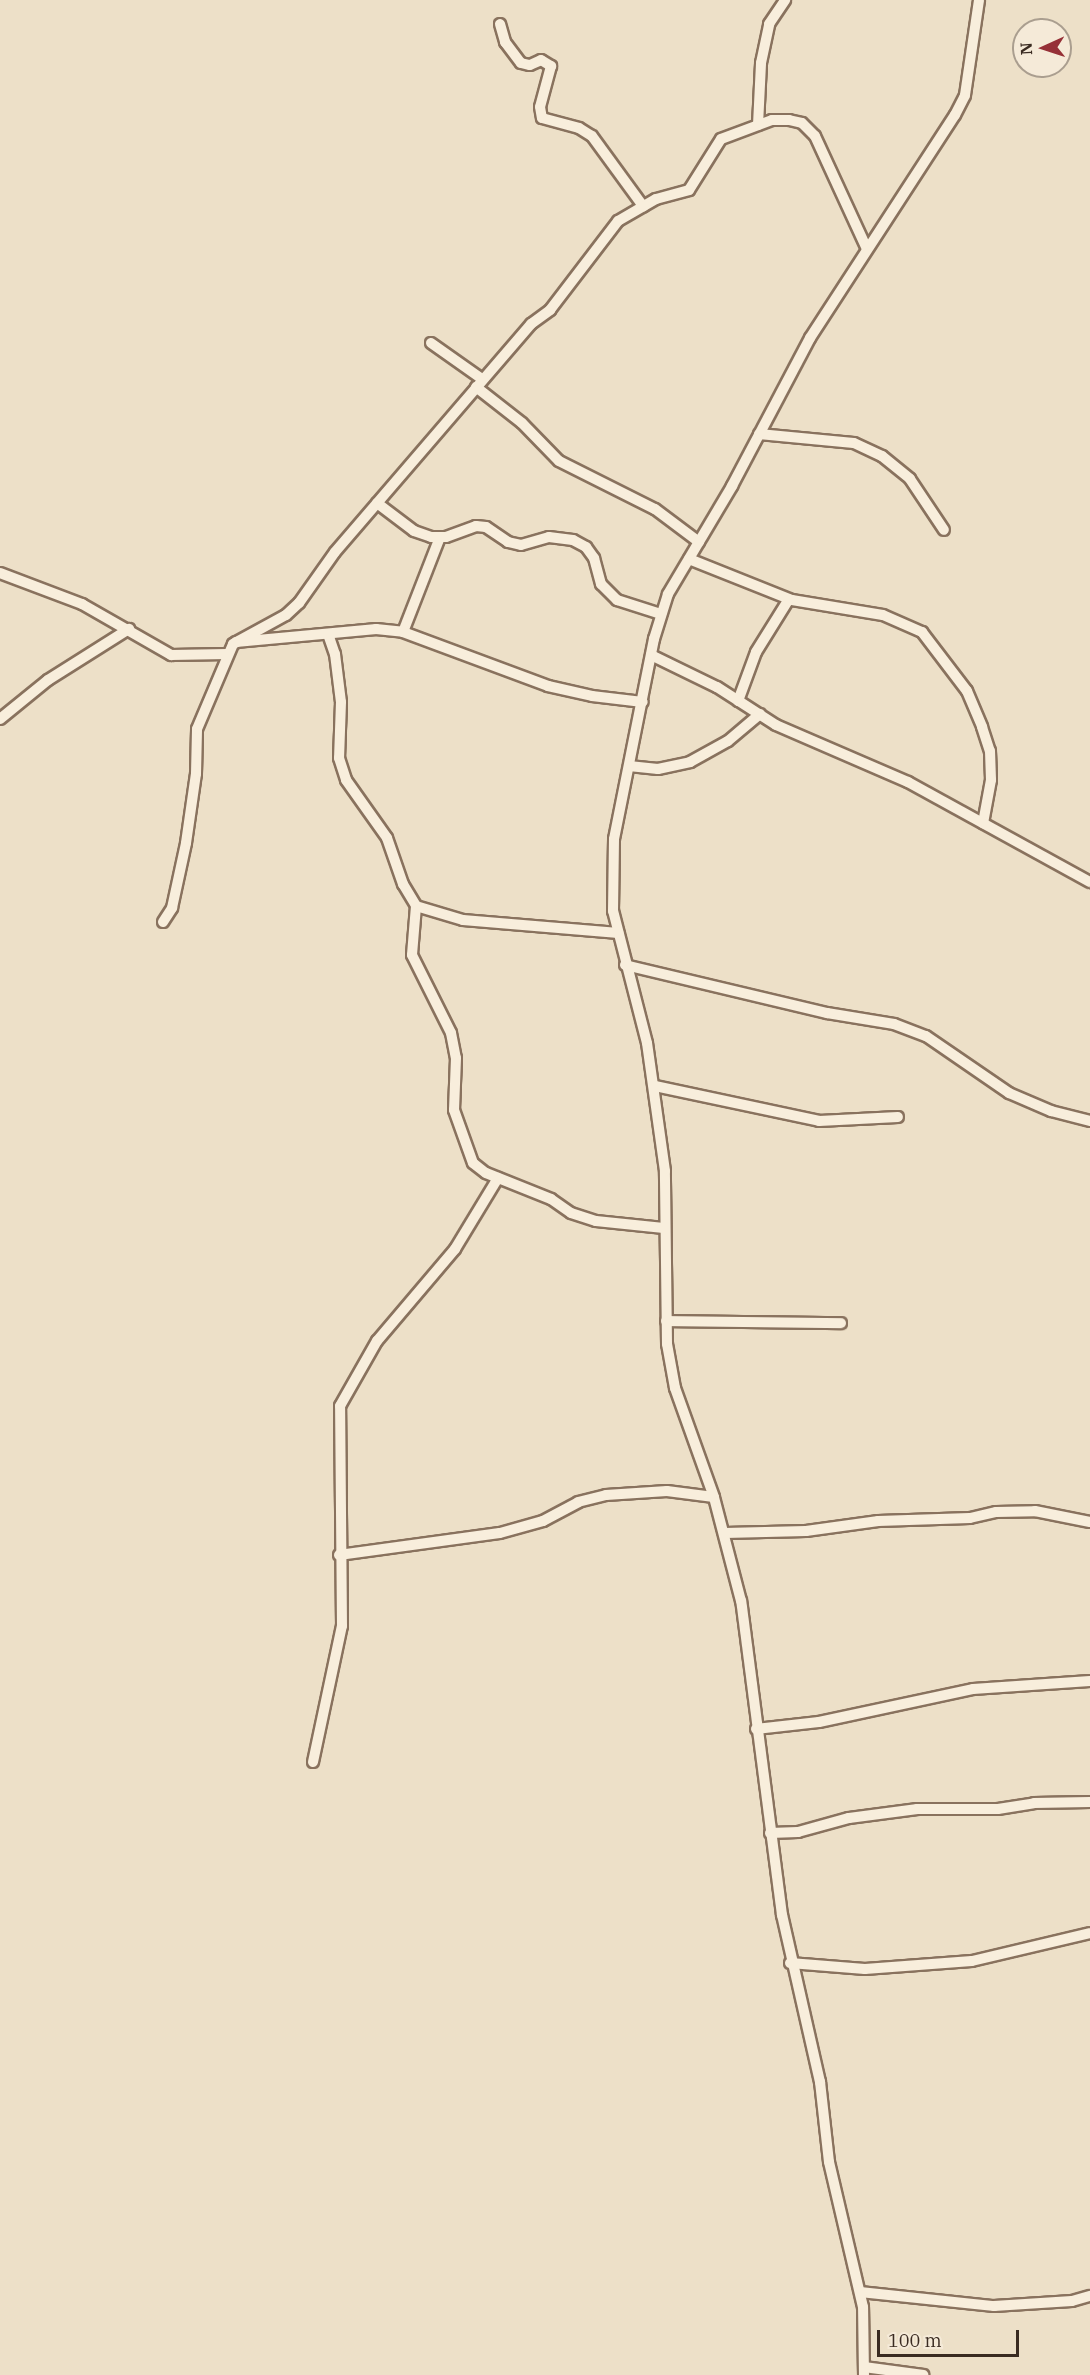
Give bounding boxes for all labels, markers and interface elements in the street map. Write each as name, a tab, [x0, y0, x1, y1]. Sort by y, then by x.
north arrow	[1012, 18, 1072, 78]
text: N	[1016, 42, 1036, 56]
scale bar	[880, 2318, 1022, 2356]
text: 100 m	[888, 2329, 942, 2352]

